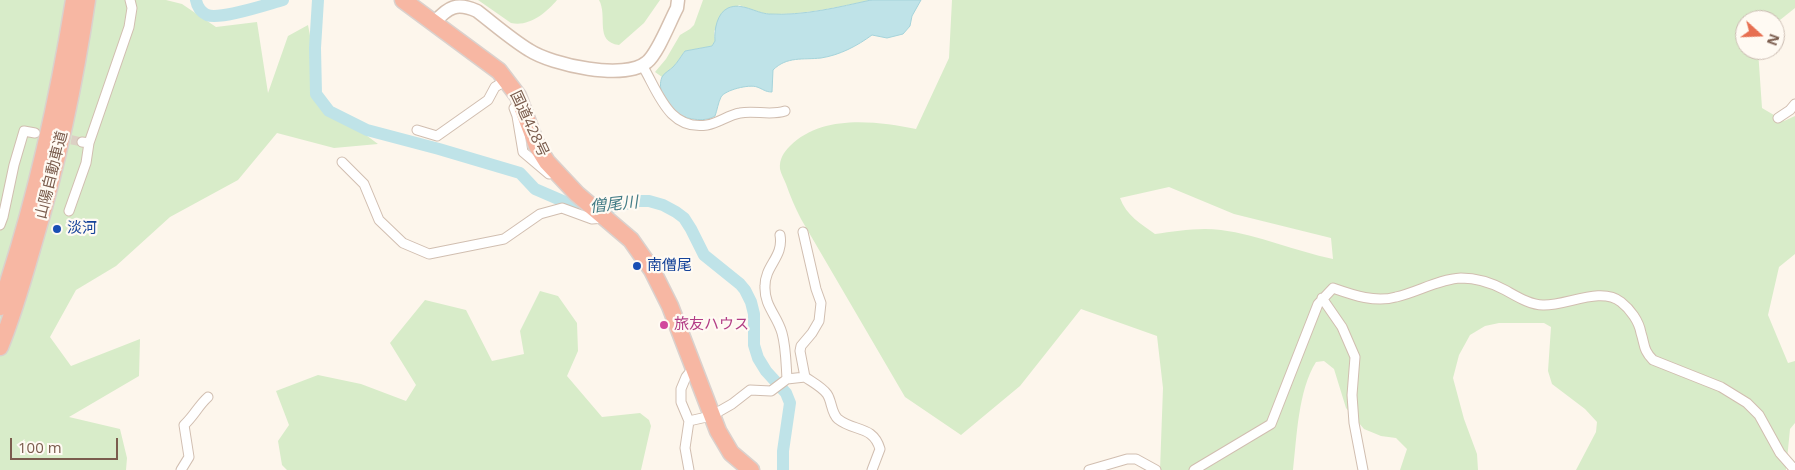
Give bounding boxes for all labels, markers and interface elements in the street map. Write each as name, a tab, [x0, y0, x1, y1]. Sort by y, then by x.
north arrow	[1735, 10, 1785, 60]
text: N	[1763, 31, 1785, 49]
street label: 国道428号	[506, 88, 552, 160]
street label: 山陽自動車道	[32, 129, 72, 221]
water label: 僧尾川	[589, 193, 639, 217]
place label: 淡河	[67, 220, 97, 238]
marker: 淡河	[51, 223, 63, 235]
place label: 南僧尾	[647, 257, 692, 275]
marker: 南僧尾	[631, 260, 643, 272]
place label: 旅友ハウス	[674, 316, 749, 334]
marker: 旅友ハウス	[658, 319, 670, 331]
scale bar	[12, 428, 120, 460]
text: 100 m	[18, 437, 62, 457]

